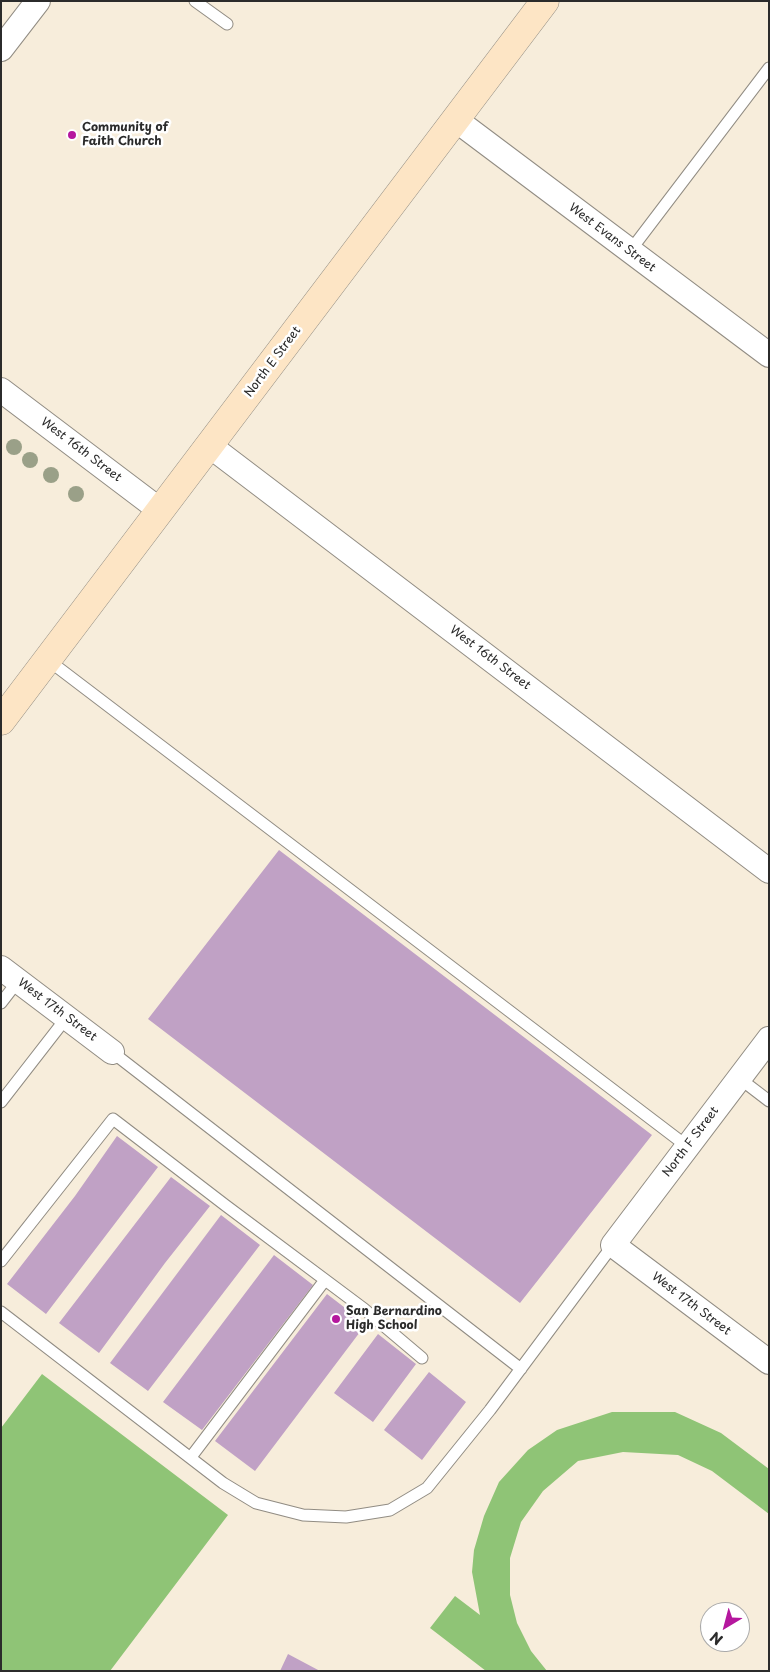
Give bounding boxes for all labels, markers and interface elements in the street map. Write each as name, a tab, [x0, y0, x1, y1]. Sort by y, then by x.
place label: Community of Faith Church	[82, 121, 168, 149]
marker: Community of Faith Church	[66, 129, 78, 141]
street label: West Evans Street	[566, 201, 658, 275]
street label: North E Street	[242, 324, 304, 400]
street label: West 16th Street	[38, 415, 124, 485]
street label: West 16th Street	[447, 623, 533, 693]
street label: West 17th Street	[15, 976, 99, 1044]
street label: North F Street	[660, 1104, 722, 1180]
street label: West 17th Street	[649, 1270, 733, 1338]
place label: San Bernardino High School	[346, 1305, 442, 1333]
marker: San Bernardino High School	[330, 1313, 342, 1325]
north arrow	[700, 1602, 750, 1652]
text: N	[706, 1627, 727, 1650]

